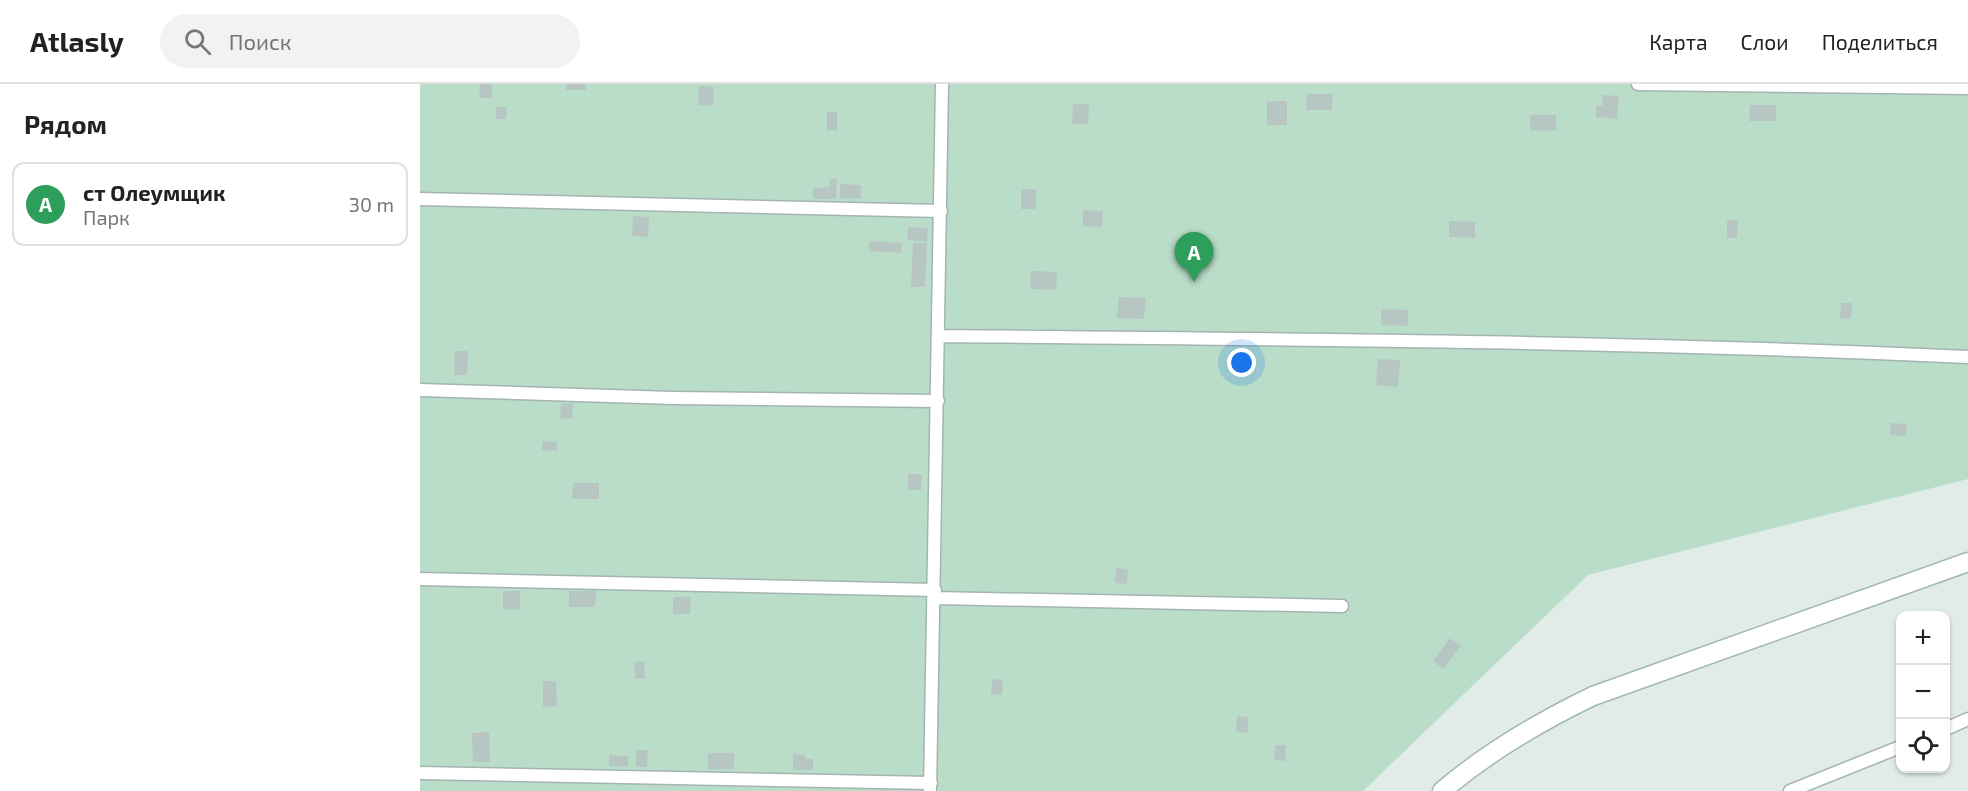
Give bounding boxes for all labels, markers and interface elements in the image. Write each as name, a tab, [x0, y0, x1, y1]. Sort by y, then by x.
search box	[160, 14, 580, 68]
text: Atlasly	[30, 24, 124, 58]
icon: search	[181, 25, 214, 58]
text: Поиск	[229, 28, 292, 54]
text: Карта	[1649, 29, 1708, 54]
text: Слои	[1741, 29, 1789, 54]
text: Поделиться	[1822, 29, 1938, 54]
text: Рядом	[24, 108, 107, 139]
text: ст Олеумщик	[83, 179, 225, 205]
text: A	[39, 192, 52, 216]
text: 30 m	[349, 192, 394, 216]
text: Парк	[83, 205, 130, 229]
pin: A	[1174, 232, 1214, 282]
your location	[1227, 348, 1256, 377]
map controls	[1896, 611, 1950, 773]
button: +	[1896, 611, 1950, 665]
button: −	[1896, 665, 1950, 719]
button: locate	[1896, 719, 1950, 773]

